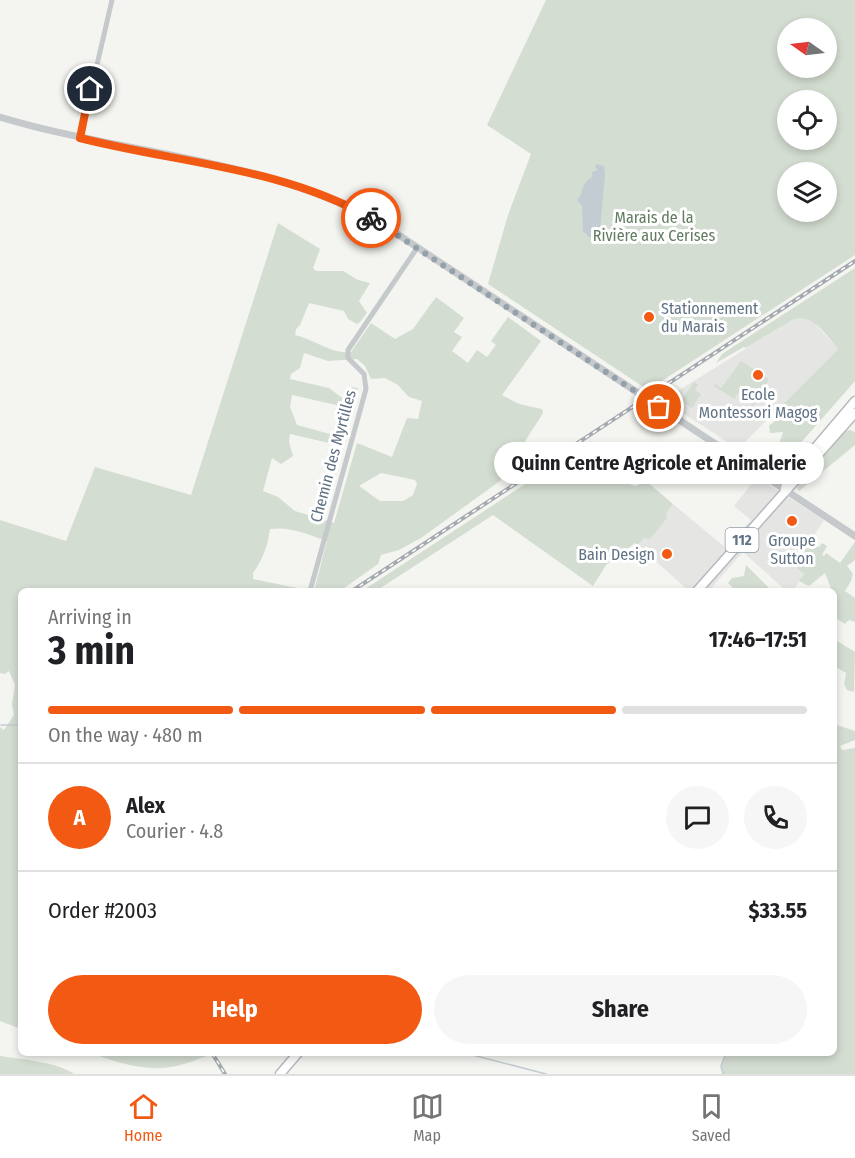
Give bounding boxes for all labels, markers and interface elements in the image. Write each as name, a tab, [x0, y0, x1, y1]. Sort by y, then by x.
north arrow	[777, 18, 837, 78]
map controls	[777, 18, 837, 222]
pin	[64, 63, 115, 114]
icon: home	[73, 72, 106, 105]
button: locate	[777, 90, 837, 150]
button: layers	[777, 162, 837, 222]
courier	[341, 188, 401, 248]
icon: bike	[355, 202, 388, 235]
park label: Marais de la Rivière aux Cerises	[593, 208, 715, 245]
place label: Stationnement du Marais	[661, 299, 759, 336]
marker: Stationnement du Marais	[642, 310, 656, 324]
marker: Ecole Montessori Magog	[751, 368, 765, 382]
pin	[633, 381, 684, 432]
place label: Ecole Montessori Magog	[699, 385, 818, 422]
street label: Chemin des Myrtilles	[306, 388, 360, 524]
icon: bag	[642, 390, 675, 423]
callout: Quinn Centre Agricole et Animalerie	[494, 443, 824, 485]
text: Quinn Centre Agricole et Animalerie	[511, 451, 807, 475]
marker: Groupe Sutton	[785, 514, 799, 528]
road number: 112	[726, 528, 758, 552]
place label: Groupe Sutton	[768, 531, 816, 568]
place label: Bain Design	[578, 545, 655, 564]
marker: Bain Design	[660, 547, 674, 561]
text: Arriving in	[48, 605, 132, 629]
text: 17:46–17:51	[709, 626, 807, 653]
text: 3 min	[48, 628, 135, 674]
text: On the way · 480 m	[48, 723, 203, 747]
button: chat	[666, 786, 729, 849]
button: phone	[744, 786, 807, 849]
text: Alex	[126, 792, 165, 819]
text: A	[74, 804, 85, 831]
text: Courier · 4.8	[126, 819, 223, 843]
text: Order #2003	[48, 897, 157, 924]
text: $33.55	[748, 897, 807, 924]
button: Help	[48, 975, 422, 1044]
button: Share	[434, 975, 807, 1044]
tab: Home	[124, 1090, 162, 1145]
tab: Map	[411, 1090, 444, 1145]
tab: Saved	[692, 1090, 731, 1145]

